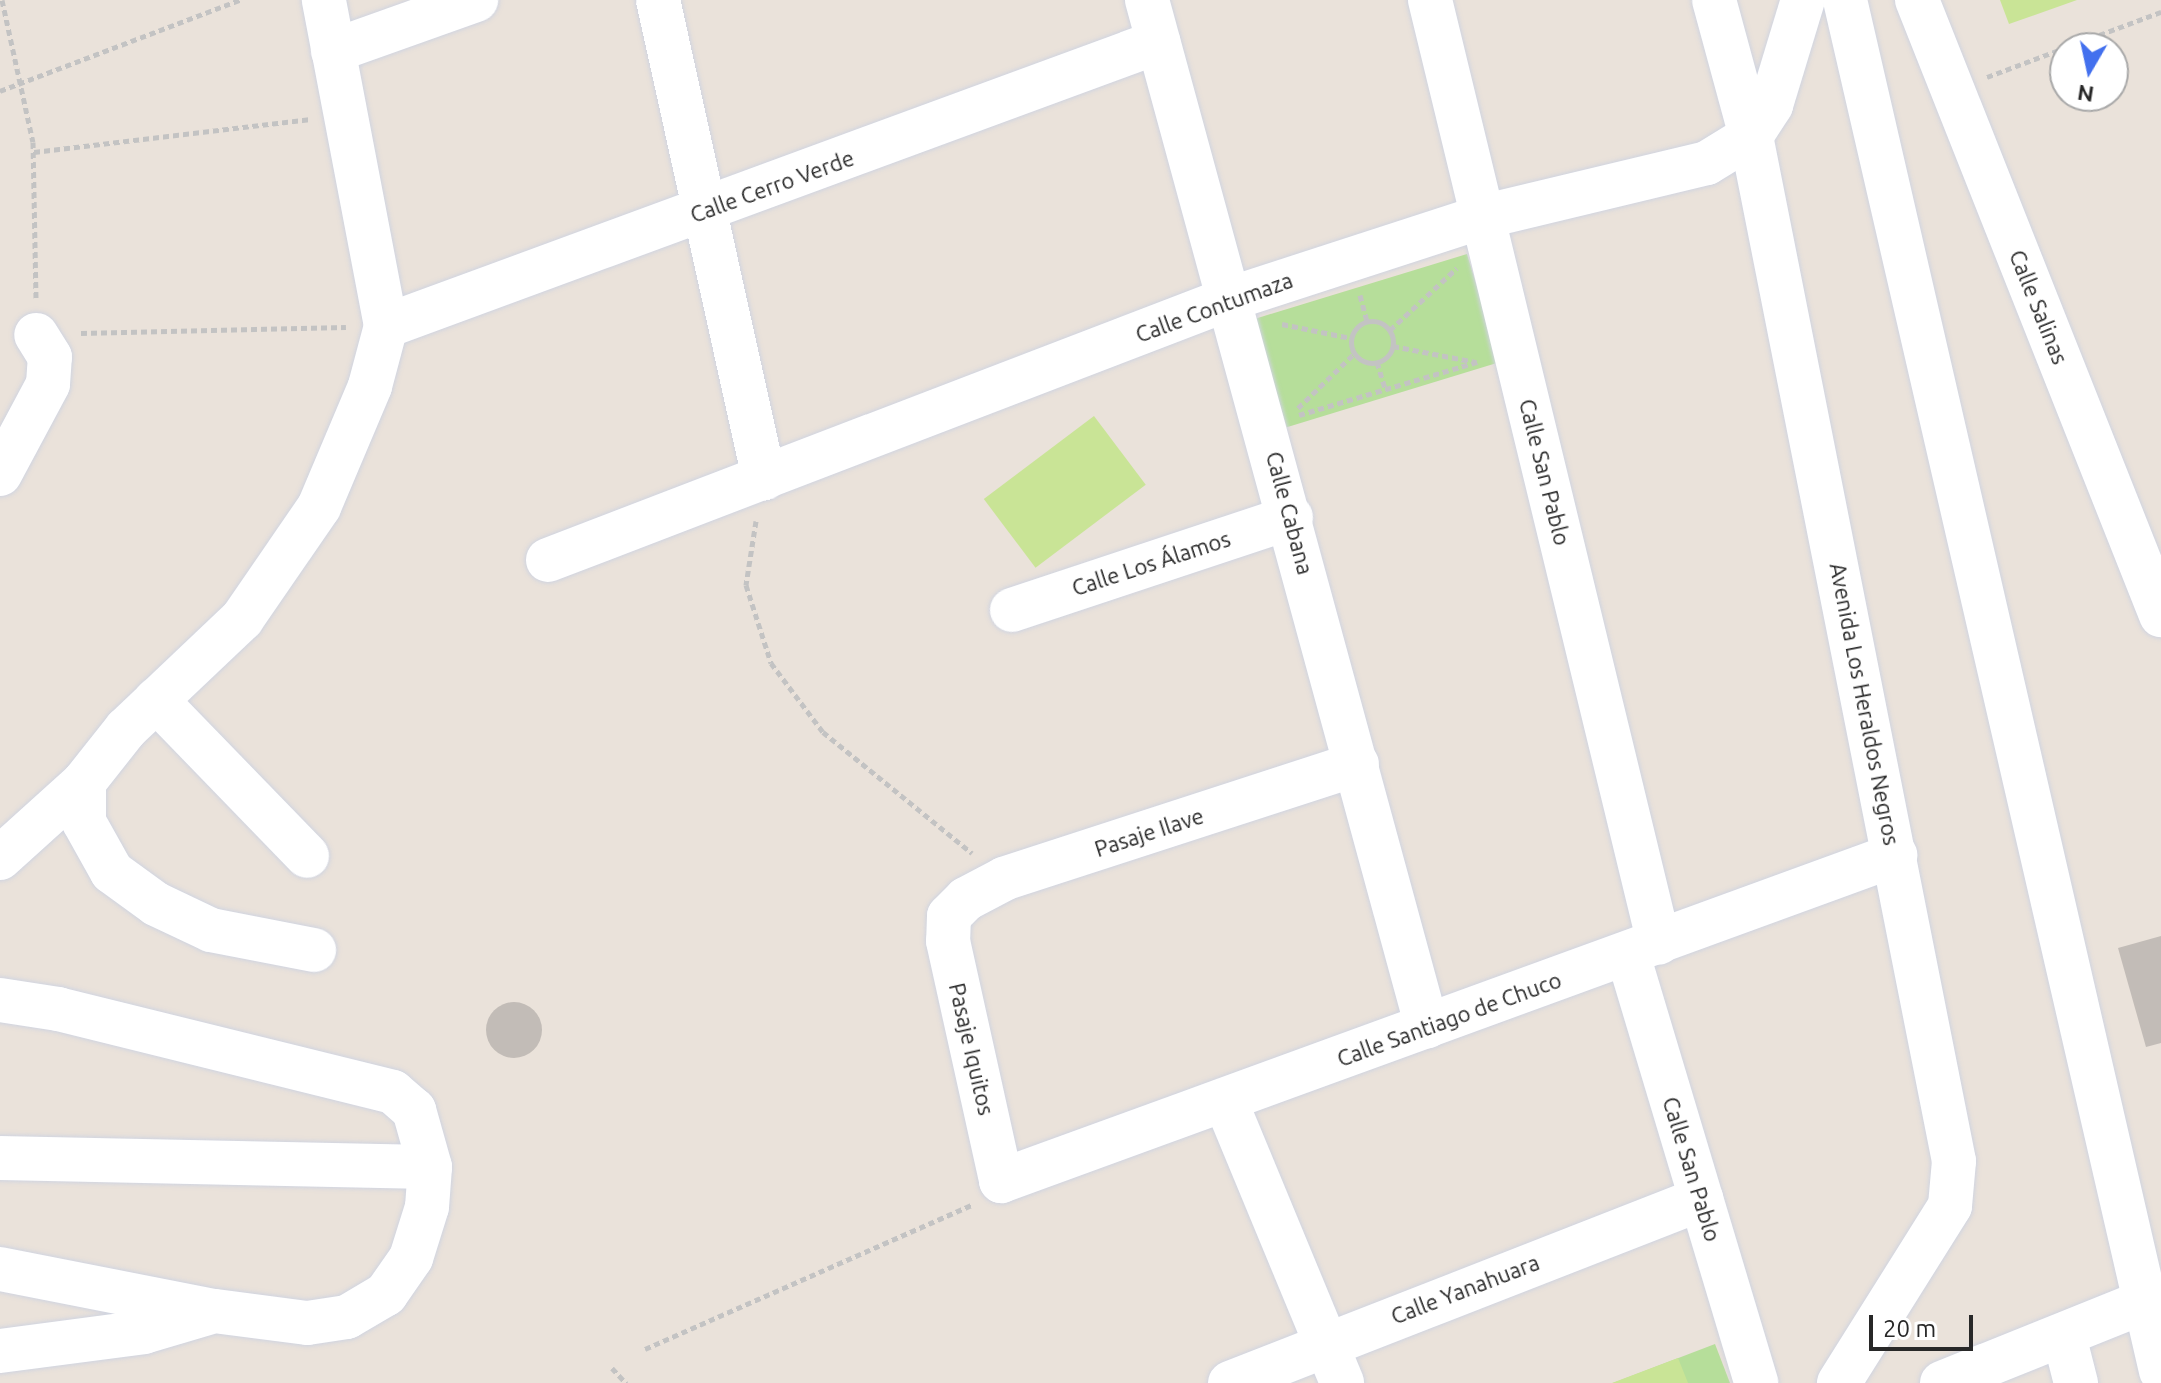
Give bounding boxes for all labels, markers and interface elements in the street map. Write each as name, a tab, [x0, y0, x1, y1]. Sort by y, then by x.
north arrow	[2049, 32, 2129, 112]
text: N	[2075, 81, 2096, 108]
street label: Calle Cerro Verde	[687, 144, 857, 228]
street label: Calle Salinas	[2004, 246, 2074, 368]
street label: Calle Contumaza	[1132, 266, 1296, 348]
street label: Calle San Pablo	[1514, 396, 1576, 548]
street label: Calle Cabana	[1261, 449, 1319, 577]
street label: Calle Los Álamos	[1068, 525, 1234, 601]
street label: Avenida Los Heraldos Negros	[1825, 561, 1905, 847]
street label: Pasaje Ilave	[1091, 802, 1207, 862]
street label: Calle Santiago de Chuco	[1333, 966, 1565, 1072]
street label: Pasaje Iquitos	[944, 980, 1000, 1118]
street label: Calle San Pablo	[1657, 1094, 1727, 1244]
street label: Calle Yanahuara	[1387, 1249, 1543, 1329]
scale bar	[1873, 1299, 1977, 1349]
text: 20 m	[1883, 1315, 1936, 1342]

